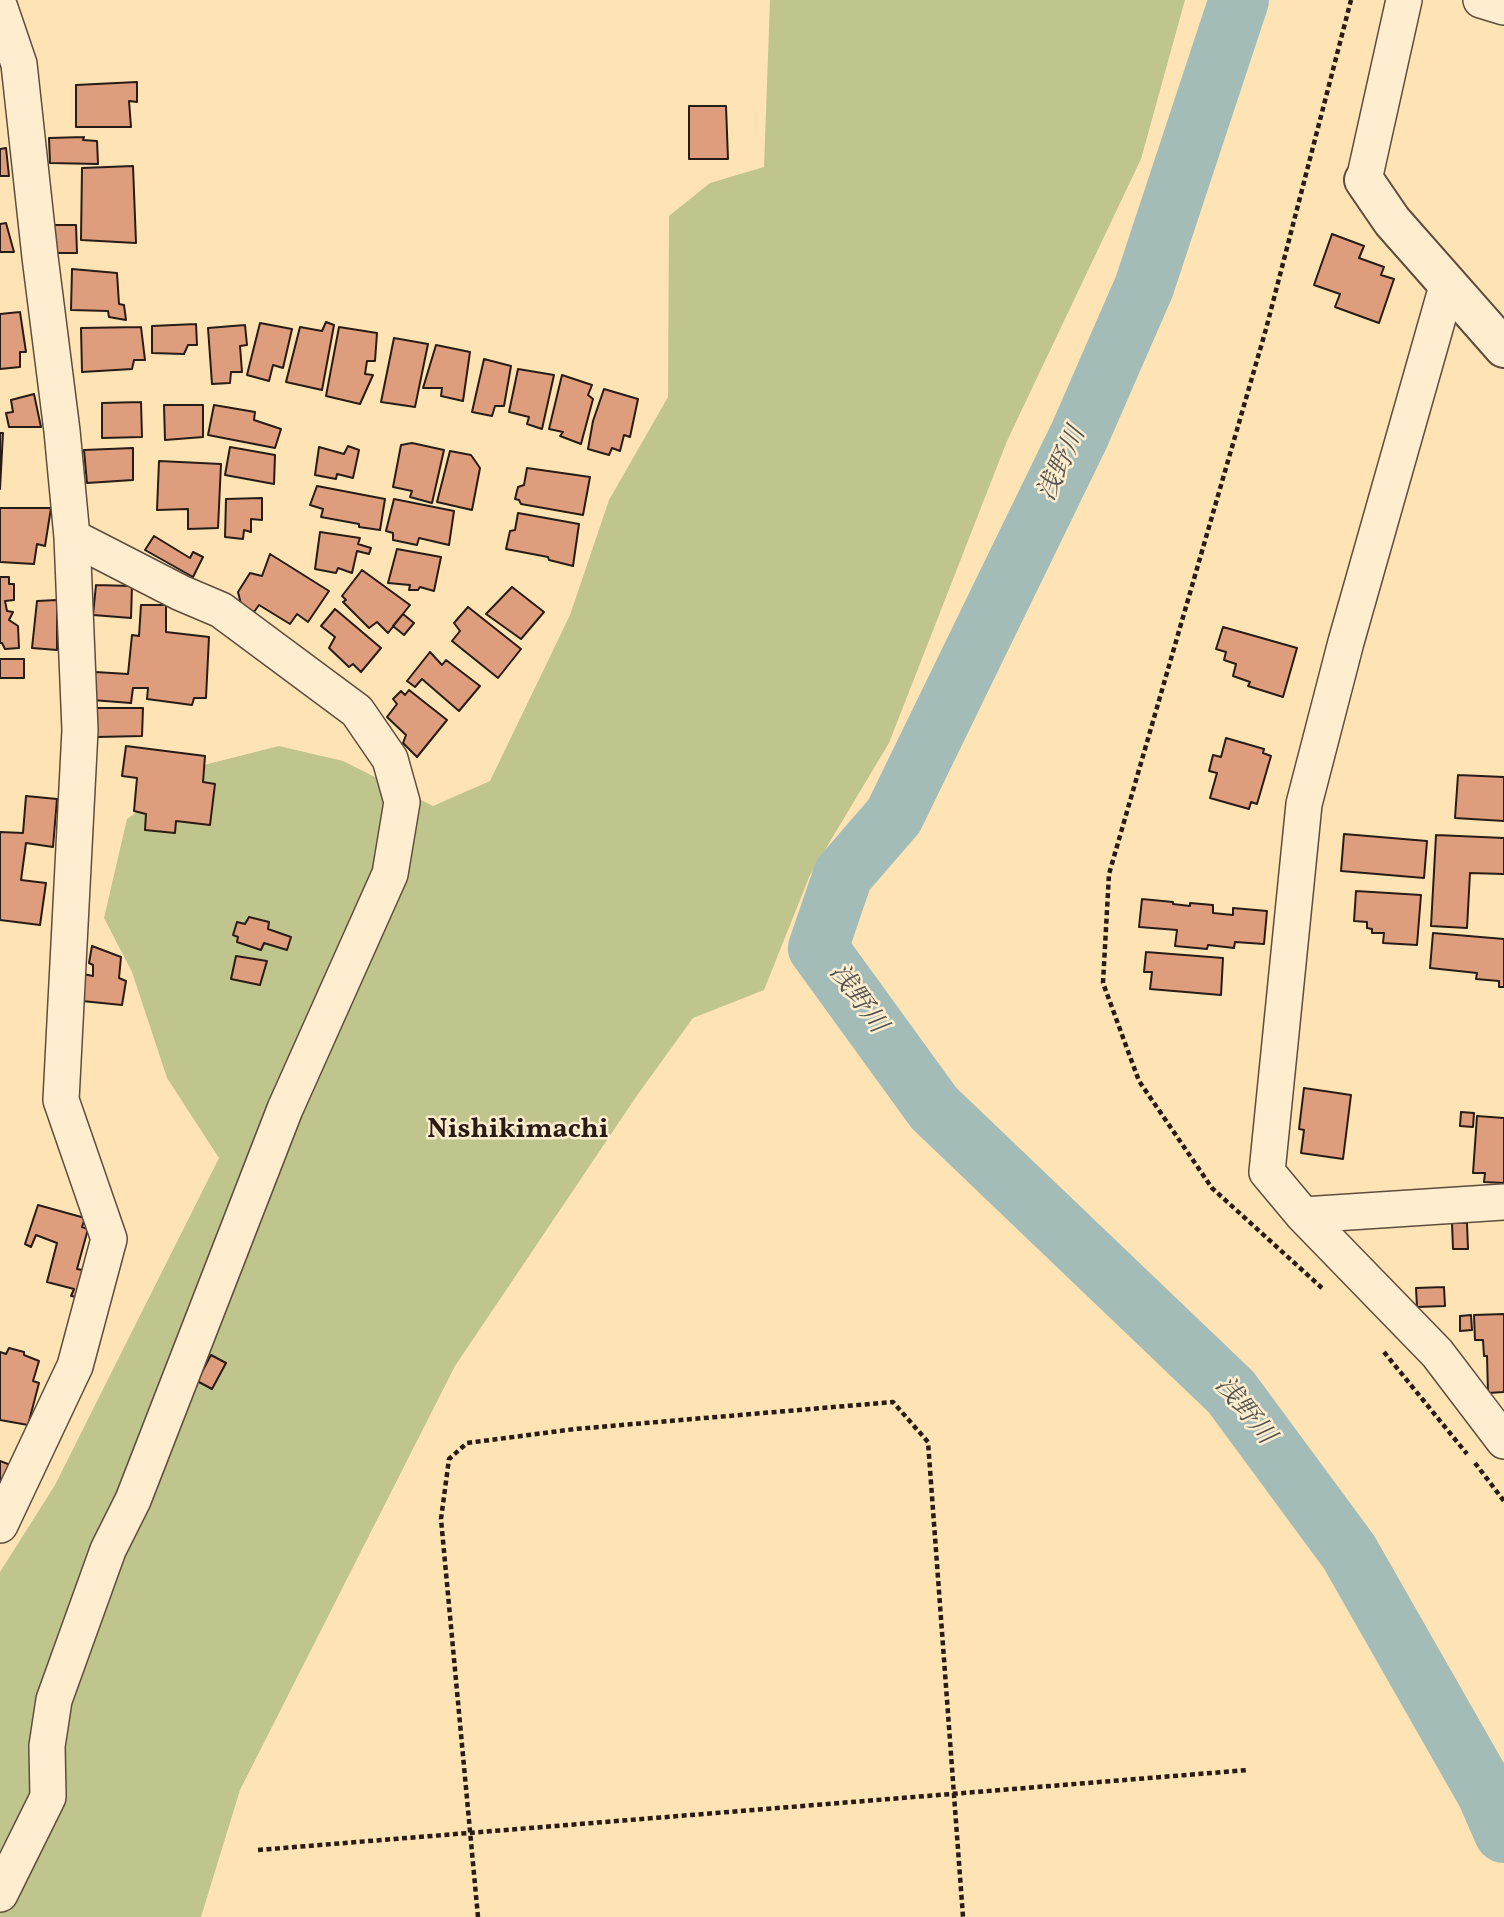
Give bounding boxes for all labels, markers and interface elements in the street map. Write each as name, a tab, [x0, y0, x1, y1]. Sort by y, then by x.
water label: 浅野川	[1033, 423, 1095, 507]
water label: 浅野川	[820, 959, 892, 1041]
district label: Nishikimachi	[427, 1115, 609, 1149]
water label: 浅野川	[1206, 1372, 1280, 1452]

